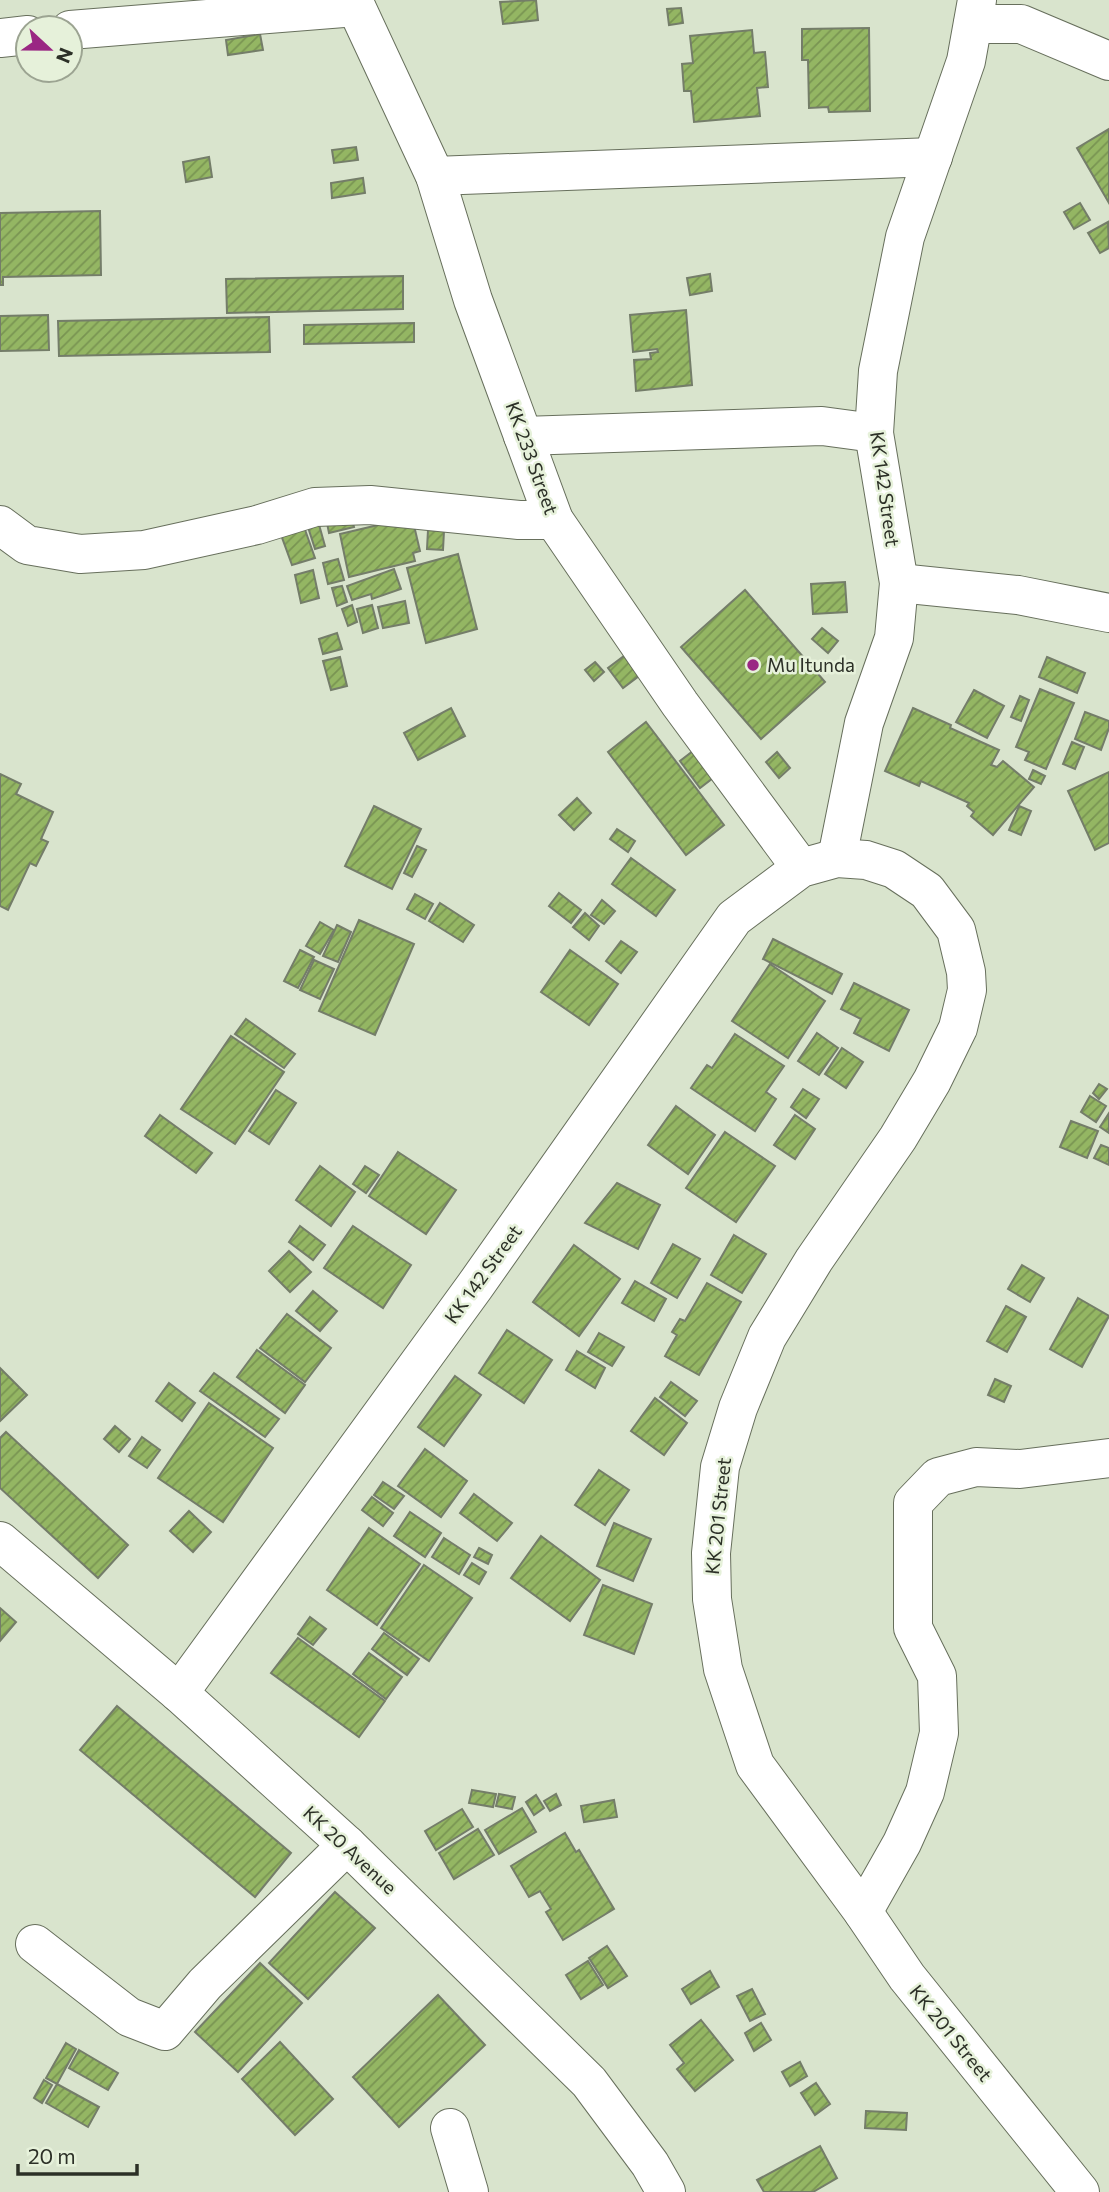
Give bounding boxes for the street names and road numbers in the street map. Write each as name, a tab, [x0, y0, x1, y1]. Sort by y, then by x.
street label: KK 233 Street	[501, 398, 564, 518]
street label: KK 142 Street	[866, 430, 905, 548]
street label: KK 142 Street	[439, 1220, 526, 1327]
street label: KK 201 Street	[700, 1456, 735, 1576]
street label: KK 20 Avenue	[299, 1801, 402, 1899]
street label: KK 201 Street	[905, 1980, 997, 2086]

